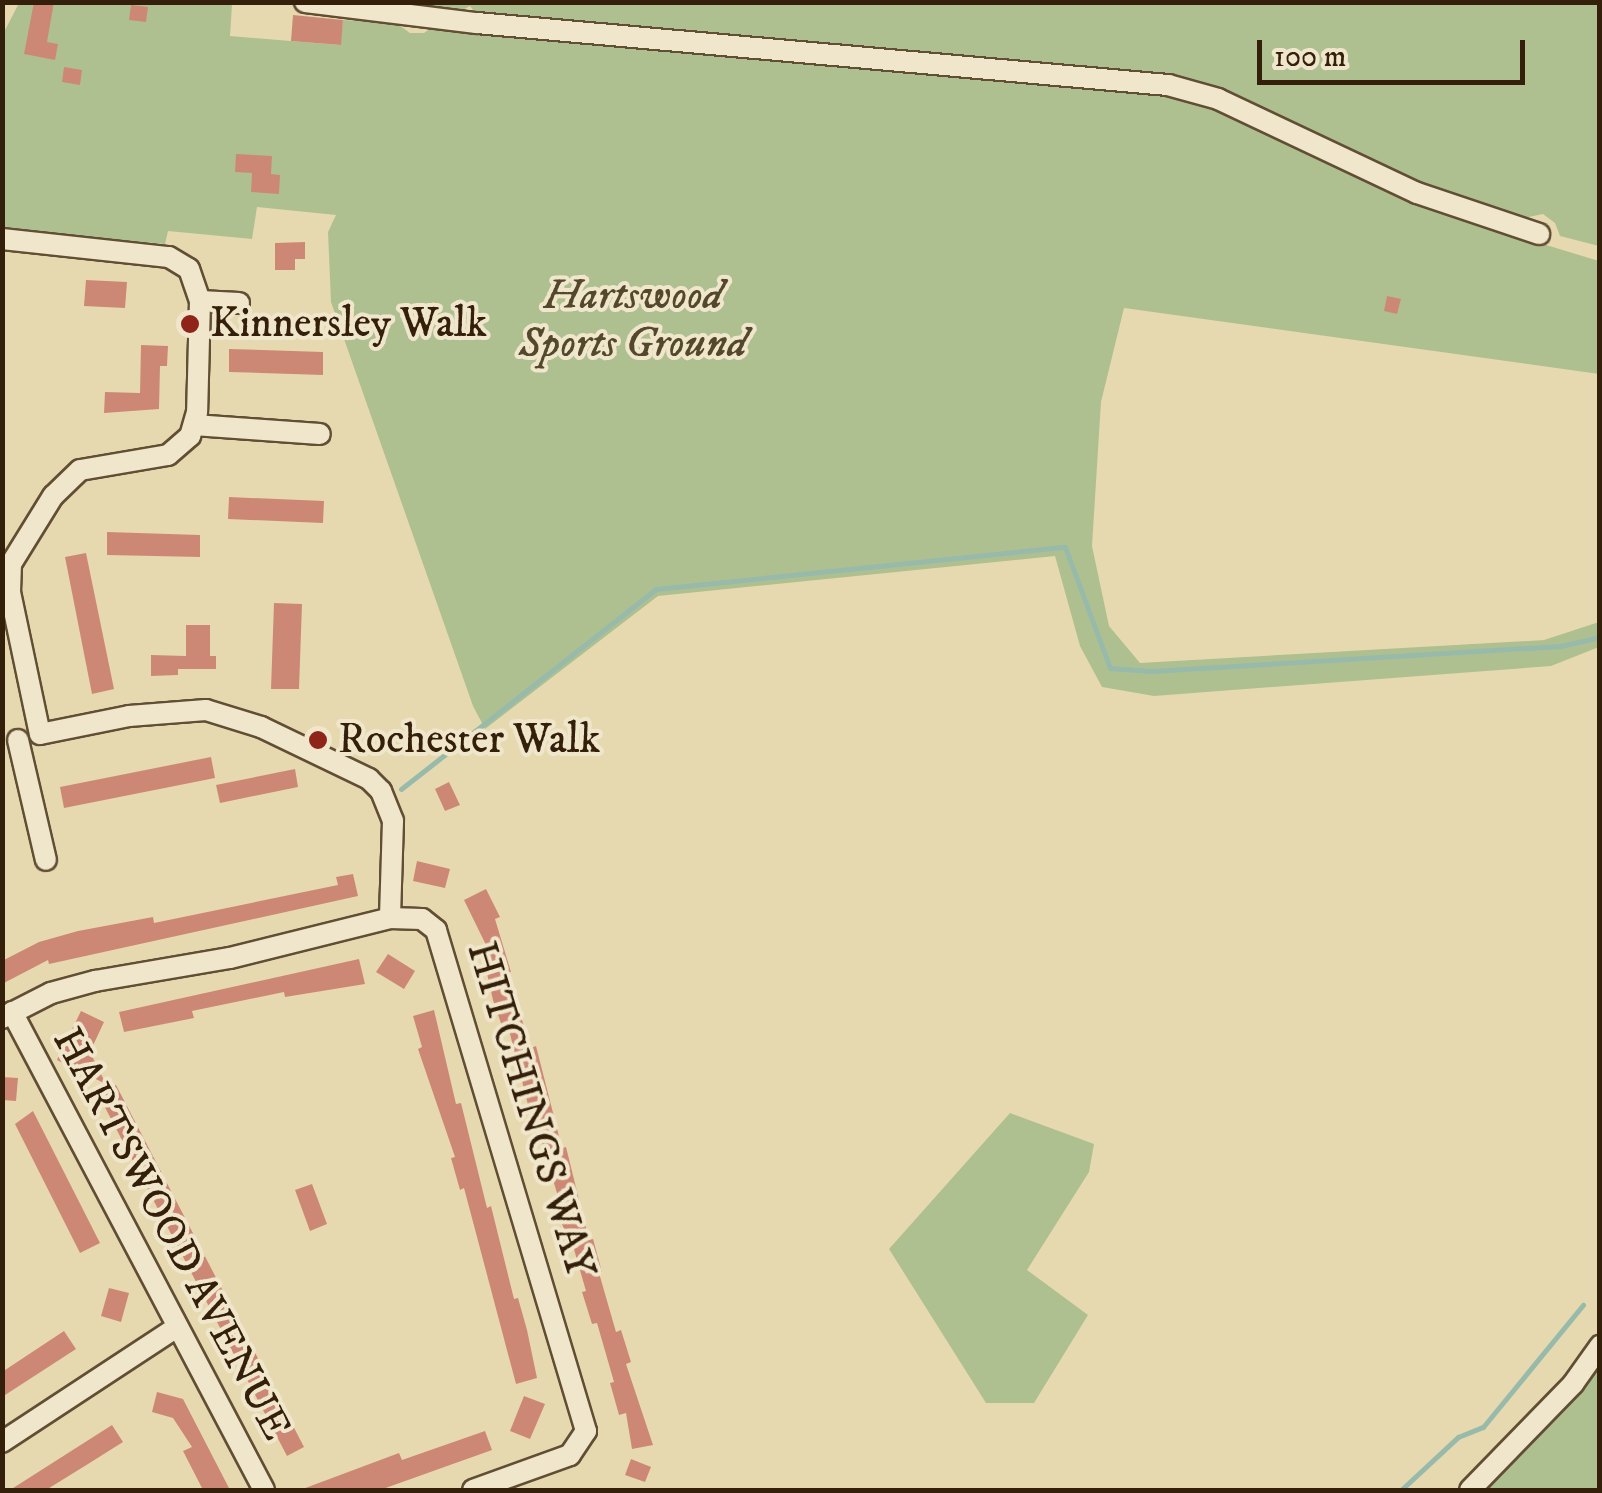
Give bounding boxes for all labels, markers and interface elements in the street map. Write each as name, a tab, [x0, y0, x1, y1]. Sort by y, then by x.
scale bar	[1262, 20, 1530, 82]
text: 100 m	[1274, 39, 1346, 76]
park label: Hartswood Sports Ground	[519, 271, 747, 370]
place label: Kinnersley Walk	[210, 299, 487, 349]
marker: Kinnersley Walk	[179, 313, 201, 335]
place label: Rochester Walk	[338, 715, 600, 765]
marker: Rochester Walk	[307, 729, 329, 751]
street label: HITCHINGS WAY	[455, 936, 605, 1284]
street label: HARTSWOOD AVENUE	[41, 1019, 301, 1449]

